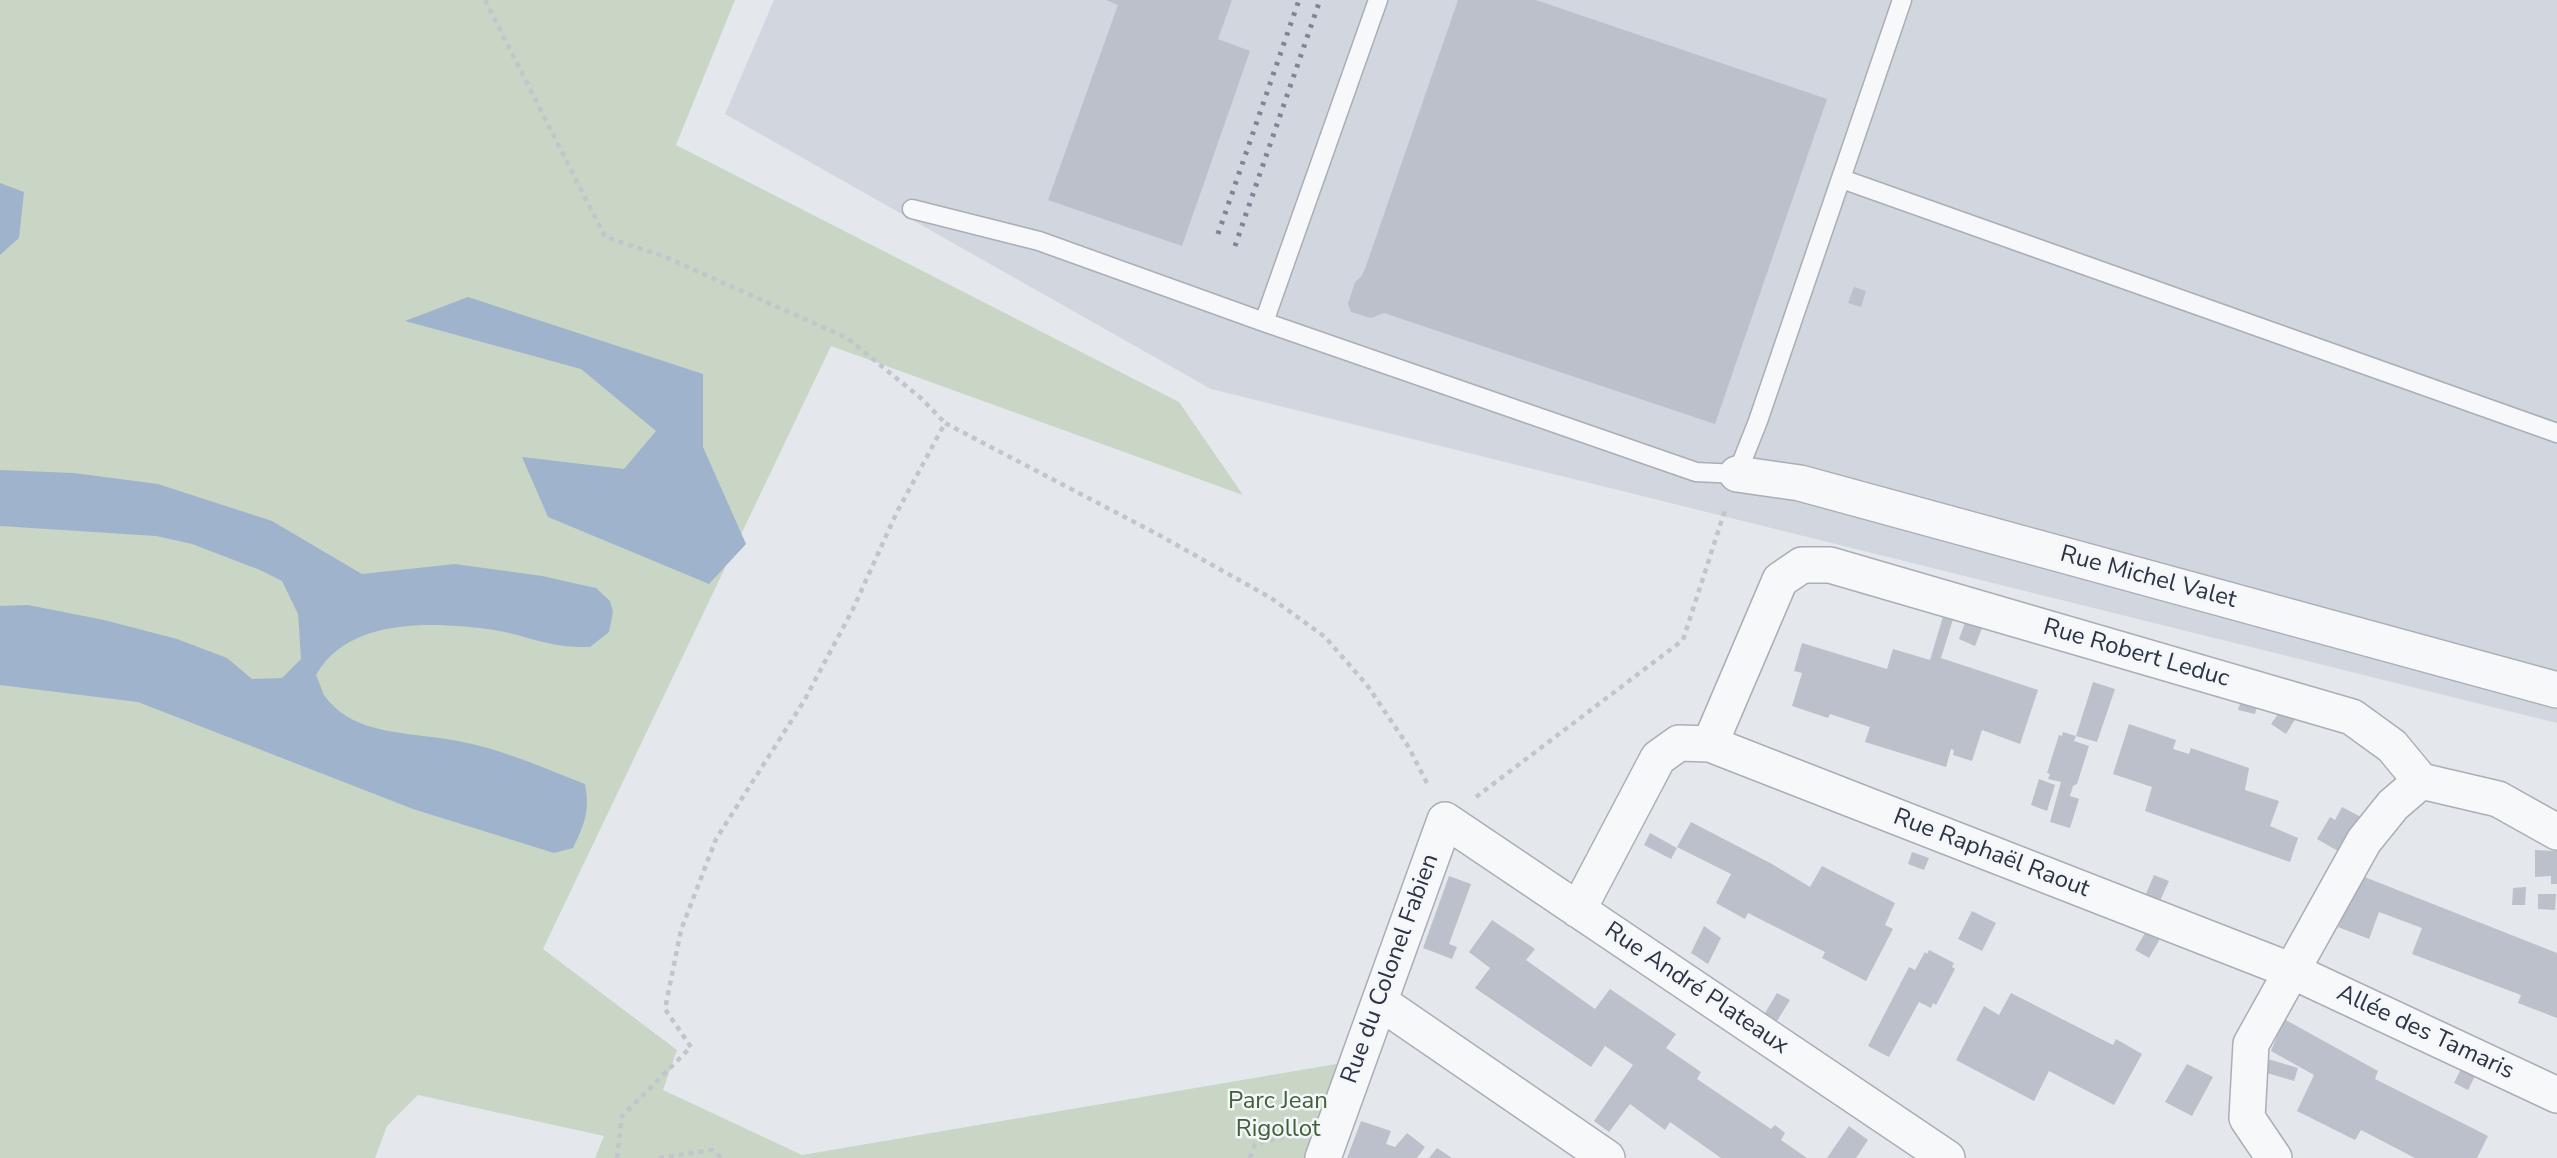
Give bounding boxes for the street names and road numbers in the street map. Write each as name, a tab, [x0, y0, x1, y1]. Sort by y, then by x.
street label: Rue Michel Valet	[2057, 541, 2239, 615]
street label: Rue Robert Leduc	[2040, 614, 2232, 694]
street label: Rue Raphaël Raout	[1889, 803, 2093, 905]
street label: Rue du Colonel Fabien	[1336, 850, 1446, 1088]
street label: Rue André Plateaux	[1598, 917, 1794, 1061]
street label: Allée des Tamaris	[2332, 979, 2518, 1087]

